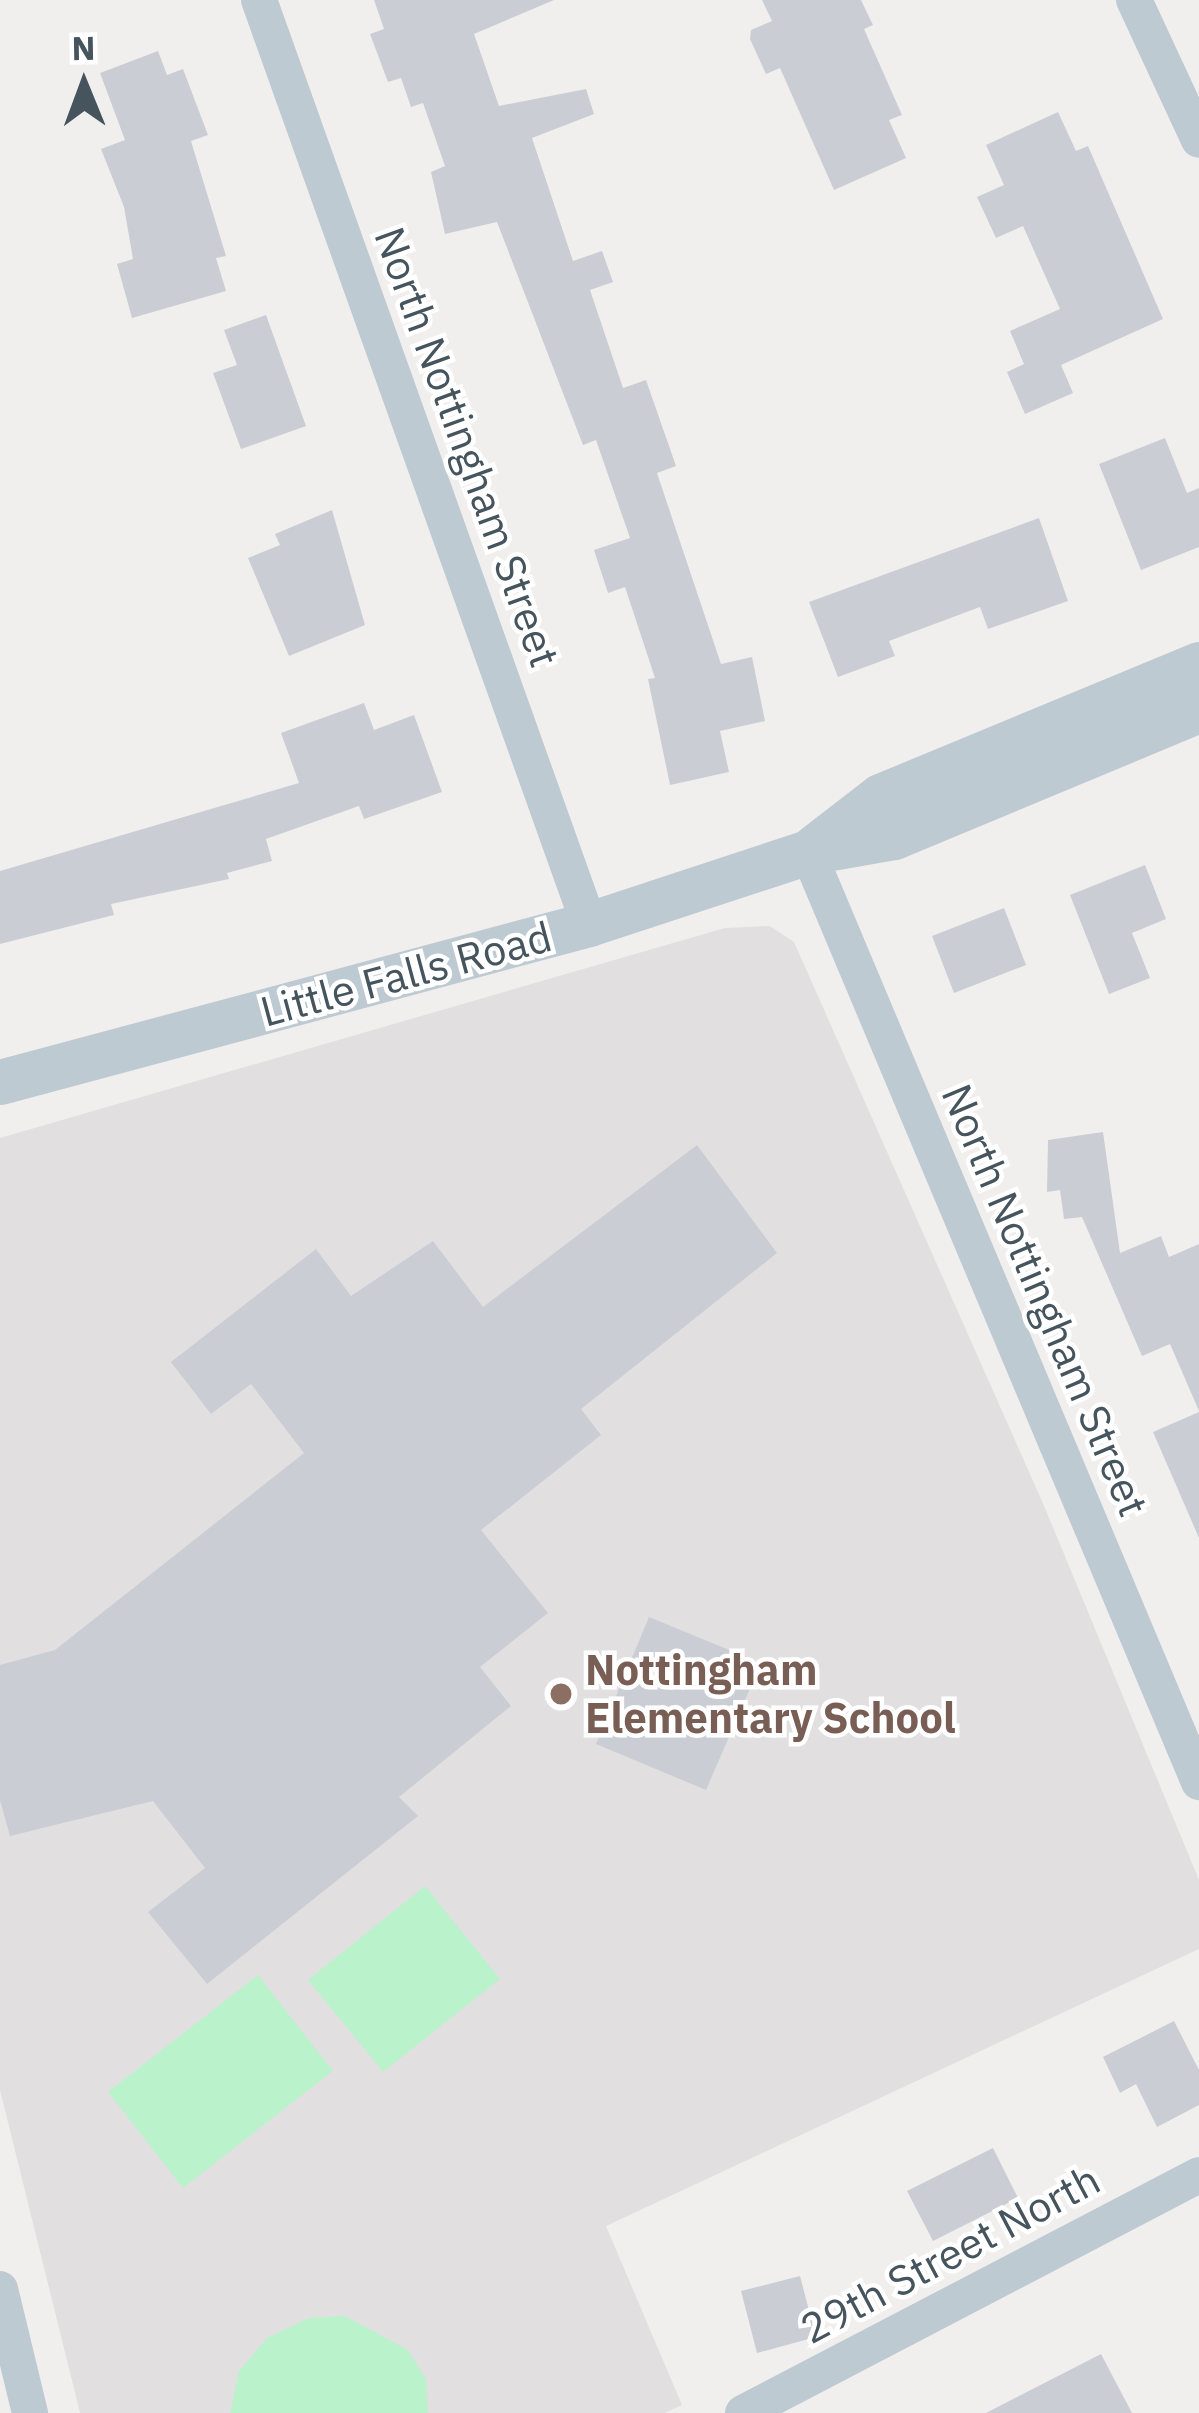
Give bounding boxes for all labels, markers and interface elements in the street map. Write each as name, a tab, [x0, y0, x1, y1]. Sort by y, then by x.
north arrow	[24, 24, 144, 144]
text: N	[71, 26, 96, 69]
street label: North Nottingham Street	[364, 220, 570, 674]
street label: Little Falls Road	[255, 911, 557, 1037]
street label: North Nottingham Street	[931, 1076, 1159, 1524]
place label: Nottingham Elementary School	[585, 1645, 956, 1744]
marker: Nottingham Elementary School	[548, 1681, 574, 1707]
street label: 29th Street North	[792, 2154, 1108, 2354]

